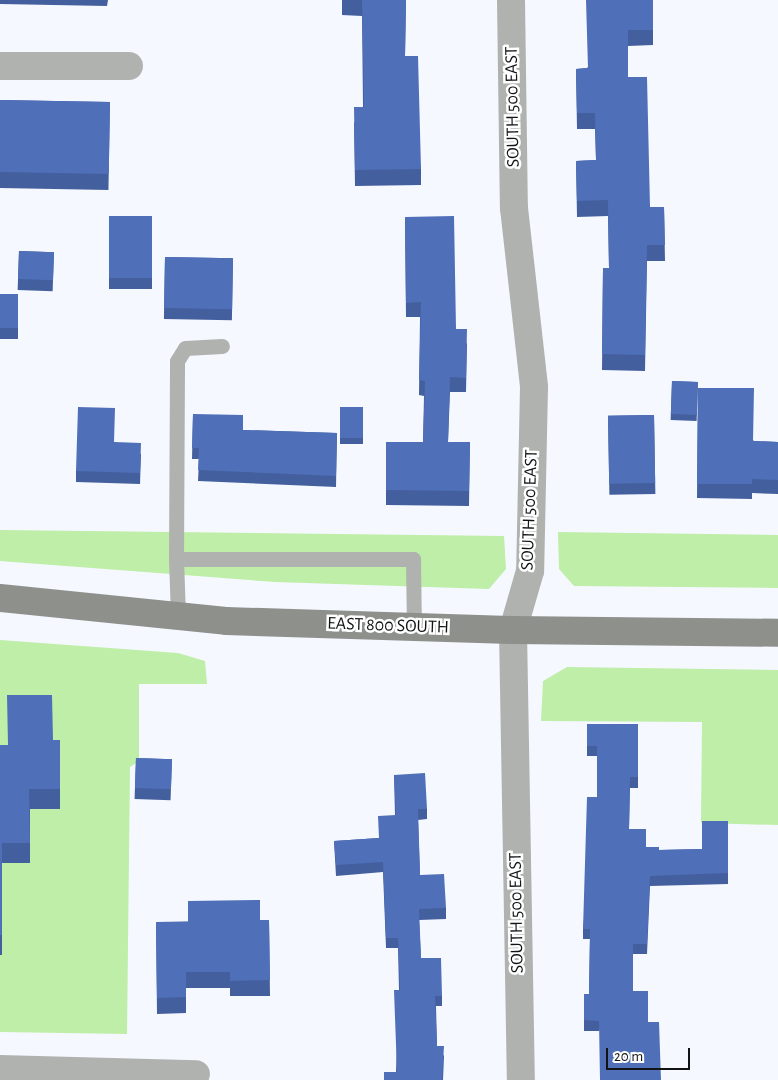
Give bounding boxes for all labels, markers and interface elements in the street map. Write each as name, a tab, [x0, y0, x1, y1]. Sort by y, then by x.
street label: SOUTH 500 EAST	[501, 46, 525, 168]
street label: SOUTH 500 EAST	[517, 449, 543, 571]
street label: EAST 800 SOUTH	[327, 613, 449, 639]
street label: SOUTH 500 EAST	[505, 852, 529, 974]
scale bar	[608, 1038, 692, 1070]
text: 20 m	[614, 1049, 643, 1064]

